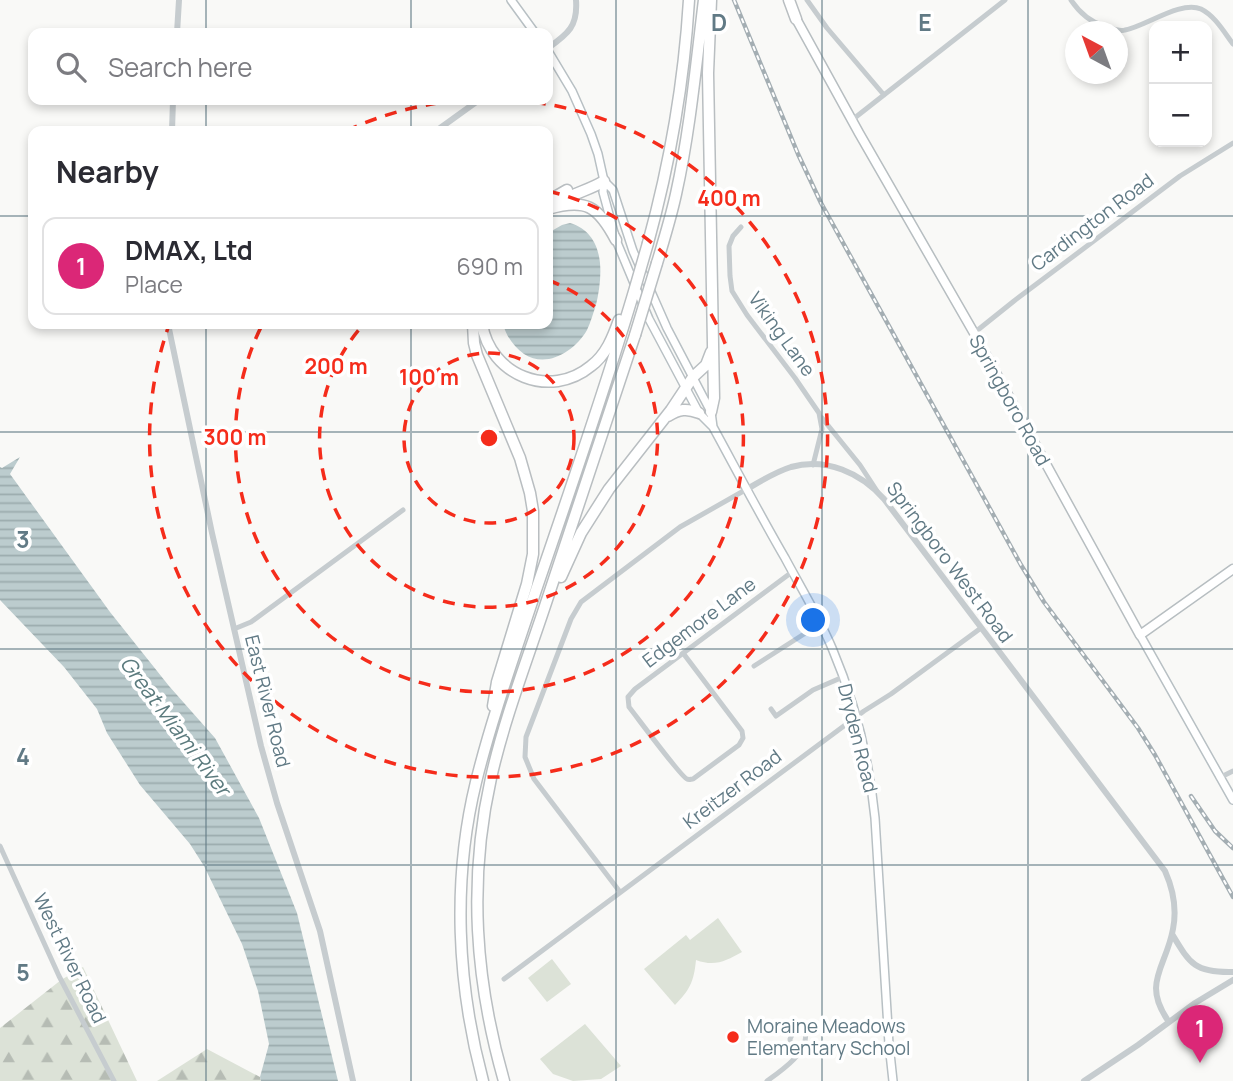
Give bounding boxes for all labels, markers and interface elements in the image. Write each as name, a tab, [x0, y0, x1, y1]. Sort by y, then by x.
text: D	[711, 6, 727, 38]
text: E	[918, 6, 932, 38]
north arrow	[1065, 21, 1128, 84]
map controls	[1149, 21, 1212, 147]
button: +	[1149, 21, 1212, 84]
search box	[28, 28, 553, 105]
icon: search	[52, 48, 90, 86]
text: Search here	[108, 49, 253, 85]
button: −	[1149, 84, 1212, 147]
text: Nearby	[56, 151, 159, 192]
street label: Cardington Road	[1025, 167, 1159, 277]
text: 400 m	[697, 184, 761, 212]
text: DMAX, Ltd	[125, 232, 253, 268]
text: 1	[76, 250, 86, 282]
text: 690 m	[457, 250, 523, 282]
text: Place	[125, 268, 183, 300]
street label: Viking Lane	[743, 287, 821, 381]
street label: Springboro Road	[963, 330, 1057, 470]
text: 200 m	[304, 352, 368, 380]
text: 100 m	[399, 363, 459, 391]
text: 300 m	[204, 423, 266, 451]
centre of rings	[477, 426, 501, 450]
street label: Springboro West Road	[881, 476, 1019, 648]
text: 3	[16, 523, 30, 555]
street label: Edgemore Lane	[637, 571, 761, 673]
your location	[796, 603, 830, 637]
street label: East River Road	[239, 632, 297, 770]
water label: Great Miami River	[114, 650, 239, 803]
street label: Dryden Road	[832, 681, 884, 795]
text: 4	[16, 740, 30, 772]
street label: Kreitzer Road	[677, 743, 787, 835]
street label: West River Road	[27, 889, 113, 1027]
text: 5	[16, 956, 30, 988]
pin: 1	[1177, 1005, 1223, 1063]
place label: Moraine Meadows Elementary School	[747, 1013, 910, 1061]
marker: Moraine Meadows Elementary School	[725, 1029, 741, 1045]

